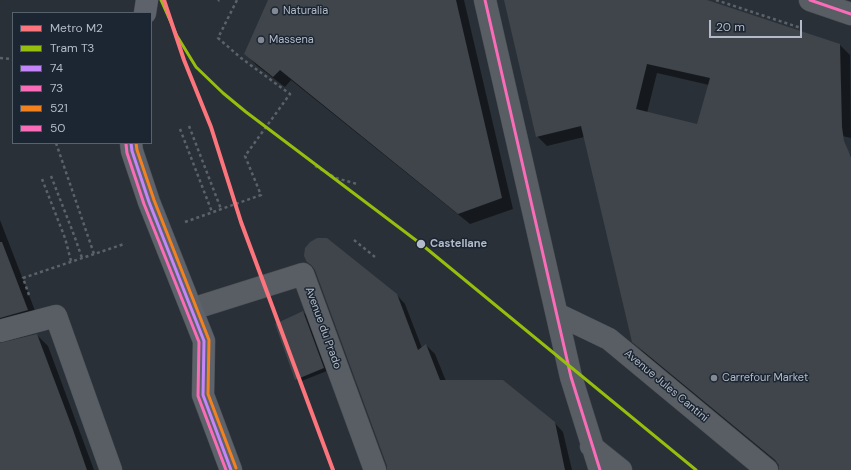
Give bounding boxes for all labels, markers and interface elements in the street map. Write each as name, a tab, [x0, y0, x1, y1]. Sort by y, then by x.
place label: Naturalia	[283, 4, 328, 18]
marker: Naturalia	[270, 6, 280, 16]
legend	[12, 12, 152, 144]
scale bar	[711, 12, 804, 38]
text: 20 m	[716, 19, 745, 35]
text: Metro M2	[50, 20, 103, 36]
place label: Massena	[269, 33, 314, 47]
marker: Massena	[256, 35, 266, 45]
text: Tram T3	[50, 40, 94, 56]
text: 74	[50, 60, 63, 76]
text: 73	[50, 80, 63, 96]
text: 521	[50, 100, 68, 116]
text: 50	[50, 120, 66, 136]
place label: Castellane	[430, 237, 487, 251]
marker: Castellane	[415, 238, 427, 250]
street label: Avenue du Prado	[302, 285, 344, 371]
street label: Avenue Jules Cantini	[621, 347, 711, 425]
place label: Carrefour Market	[722, 371, 808, 385]
marker: Carrefour Market	[709, 373, 719, 383]

